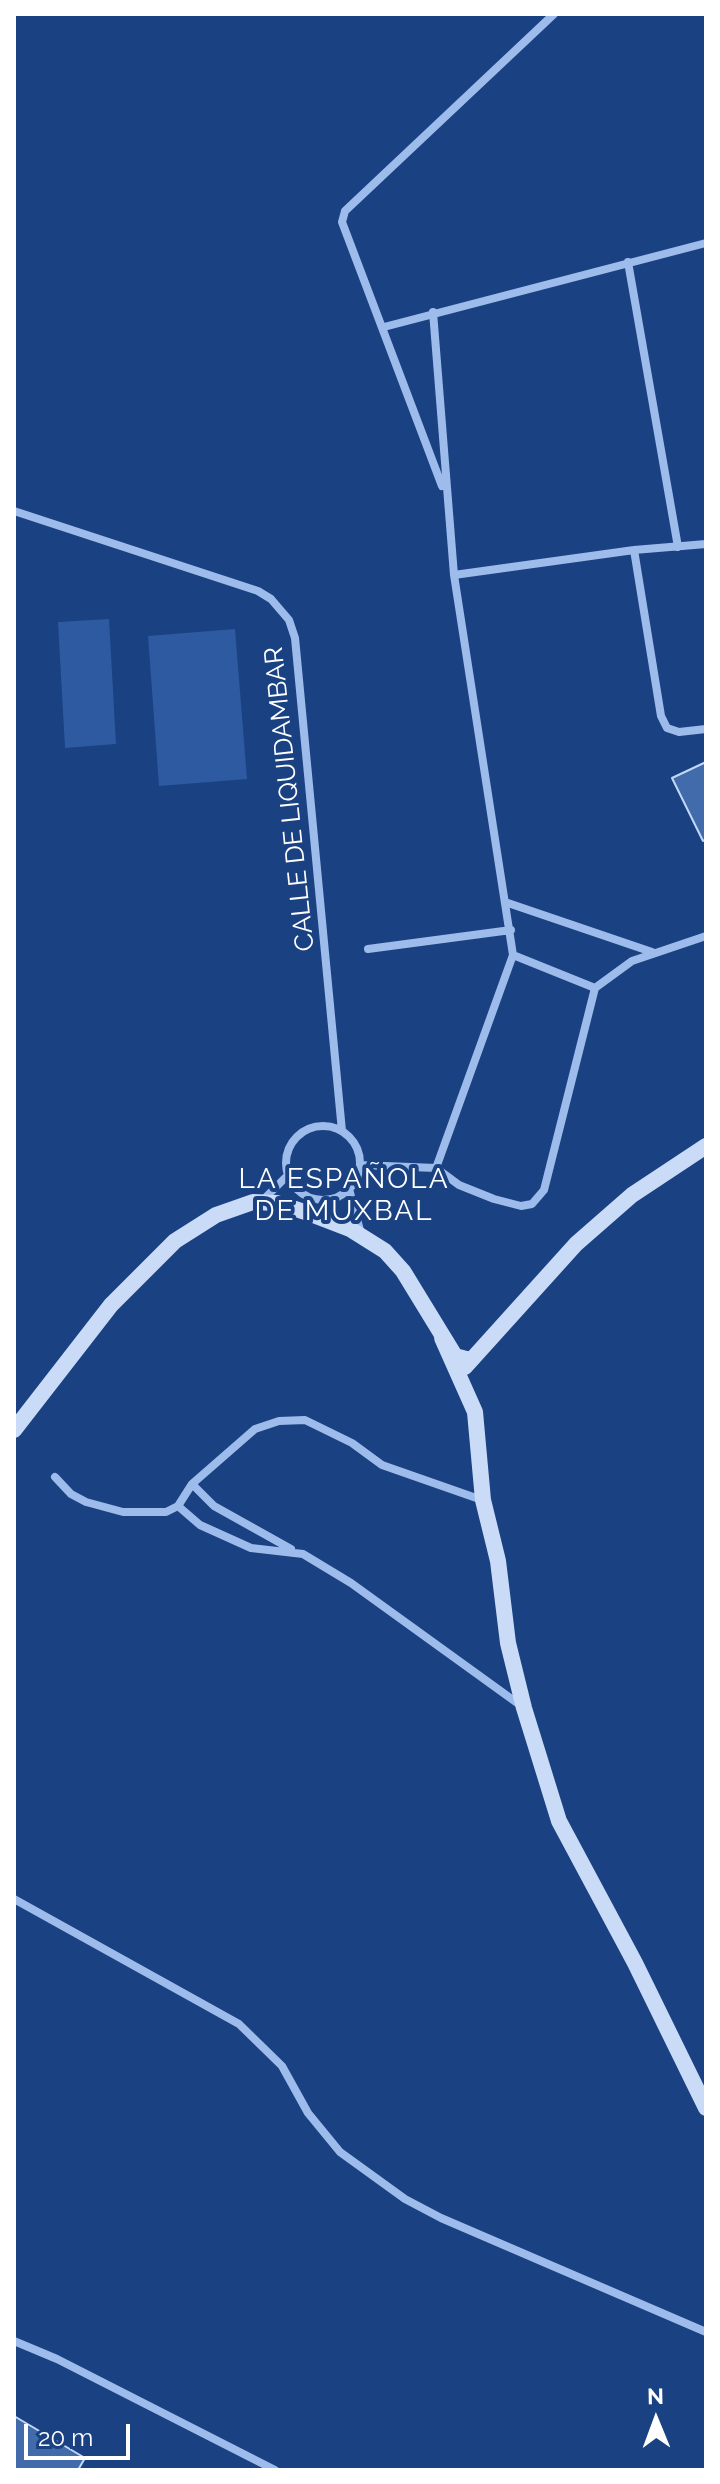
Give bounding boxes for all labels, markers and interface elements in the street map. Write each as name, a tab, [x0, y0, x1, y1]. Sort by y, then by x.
street label: CALLE DE LIQUIDAMBAR	[258, 645, 322, 953]
district label: LA ESPAÑOLA DE MUXBAL	[238, 1163, 450, 1229]
north arrow	[616, 2380, 696, 2460]
text: N	[647, 2383, 664, 2409]
scale bar	[28, 2408, 134, 2458]
text: 20 m	[38, 2423, 93, 2452]

